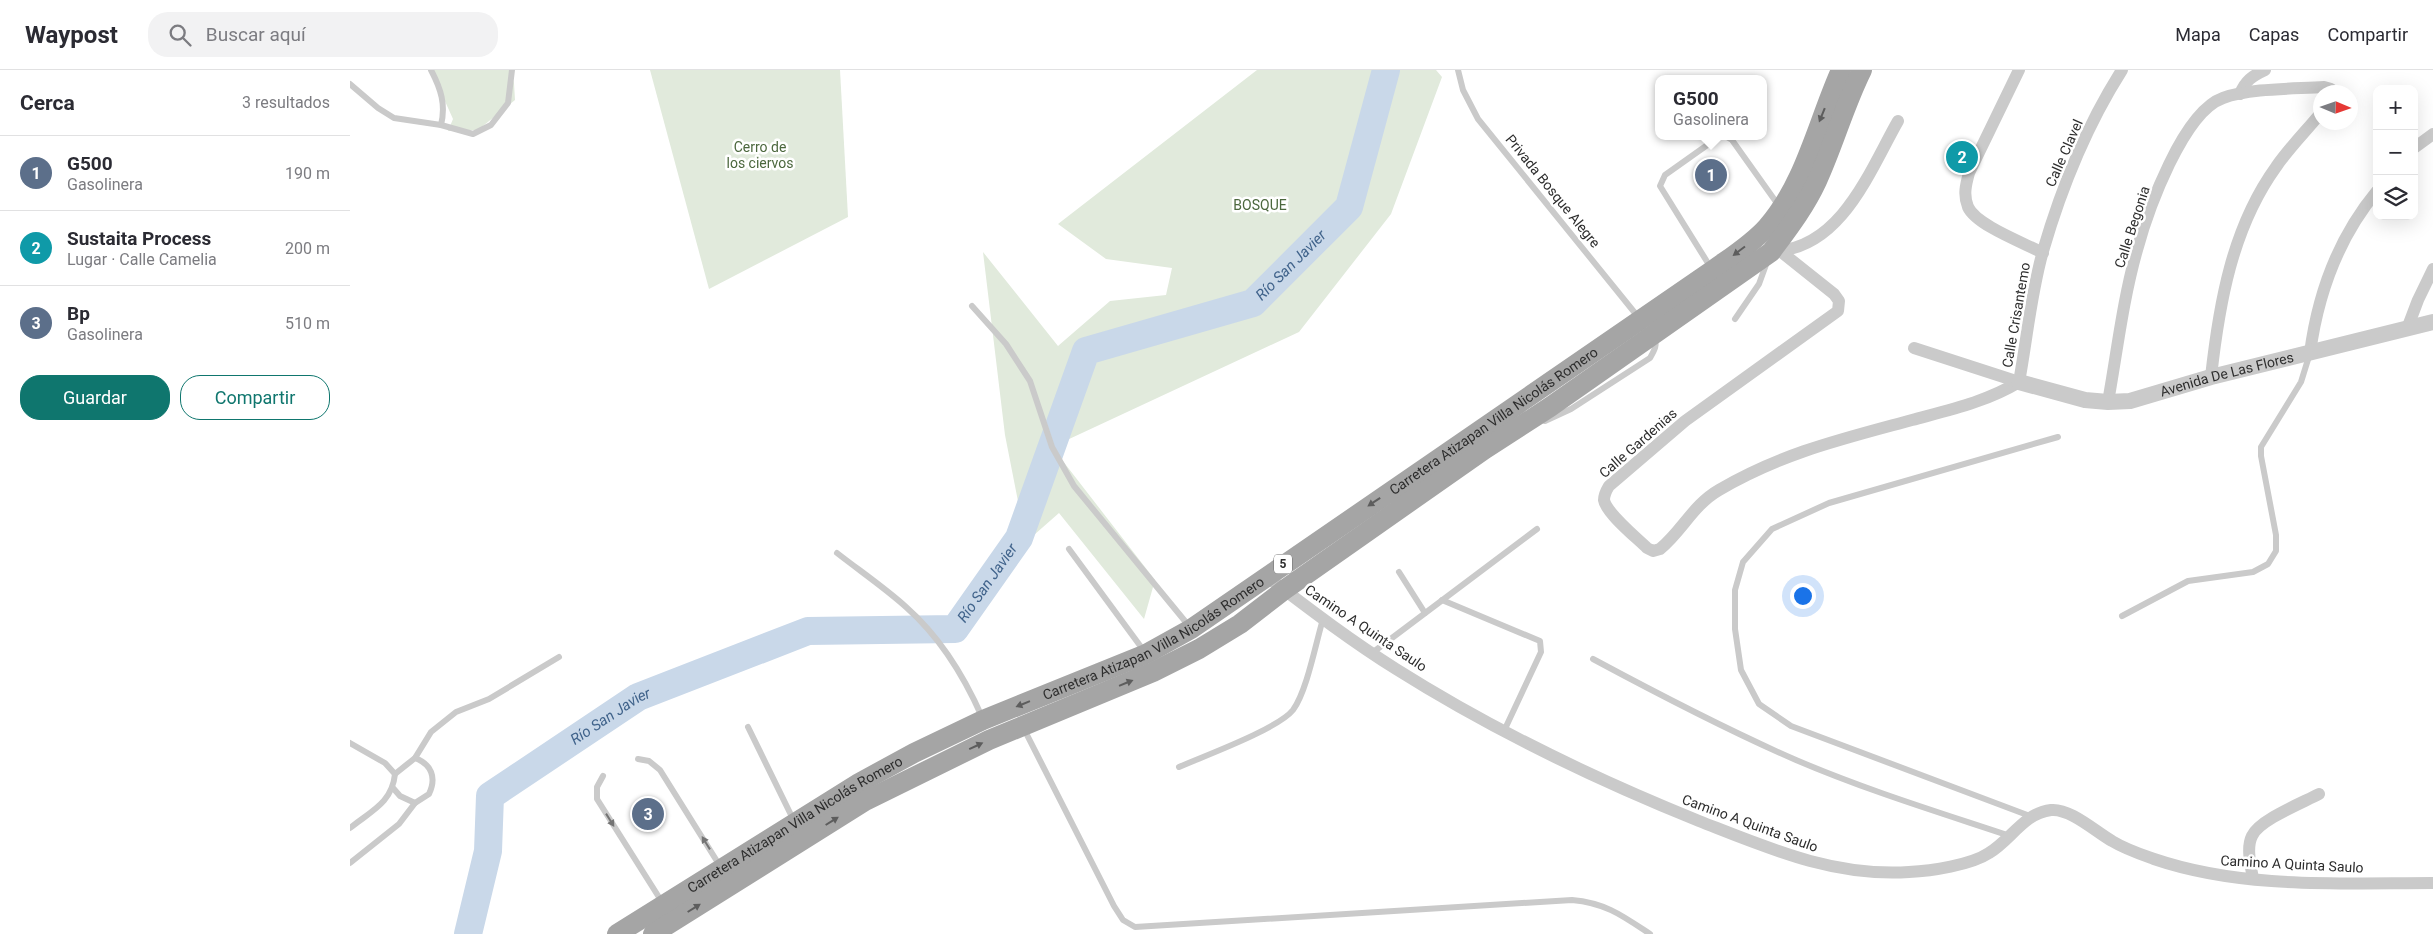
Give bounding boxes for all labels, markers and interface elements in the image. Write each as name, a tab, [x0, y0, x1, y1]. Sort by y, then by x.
search box	[148, 12, 498, 57]
text: Waypost	[25, 21, 118, 49]
icon: search	[166, 21, 194, 49]
text: Buscar aquí	[206, 23, 306, 46]
text: Mapa	[2175, 24, 2221, 45]
text: Capas	[2249, 24, 2299, 45]
text: Compartir	[2327, 24, 2408, 45]
popup	[1655, 75, 1767, 140]
north arrow	[2313, 85, 2358, 130]
map controls	[2373, 85, 2418, 220]
button: +	[2373, 85, 2418, 130]
text: G500	[1673, 87, 1719, 110]
text: Cerca	[20, 91, 75, 115]
text: 3 resultados	[242, 93, 330, 112]
one-way arrow	[1818, 108, 1826, 122]
text: Gasolinera	[1673, 110, 1749, 129]
street label: Calle Clavel	[2042, 117, 2086, 189]
button: −	[2373, 130, 2418, 175]
street label: Privada Bosque Alegre	[1503, 131, 1603, 251]
pin: 2	[1946, 138, 1978, 176]
park label: Cerro de los ciervos	[727, 139, 794, 171]
text: G500	[67, 152, 113, 175]
pin: 1	[1695, 156, 1727, 194]
text: 1	[31, 164, 41, 183]
text: 190 m	[285, 164, 330, 183]
text: Gasolinera	[67, 175, 143, 194]
button: layers	[2373, 175, 2418, 220]
street label: Calle Begonia	[2111, 184, 2153, 270]
park label: BOSQUE	[1233, 197, 1287, 213]
water label: Río San Javier	[1252, 226, 1330, 304]
text: Sustaita Process	[67, 227, 211, 250]
text: 2	[31, 239, 41, 258]
text: 200 m	[285, 239, 330, 258]
one-way arrow	[1733, 245, 1746, 256]
text: Lugar · Calle Camelia	[67, 250, 217, 269]
street label: Calle Crisantemo	[1999, 261, 2033, 369]
text: Bp	[67, 302, 90, 325]
text: 3	[31, 314, 41, 333]
text: 510 m	[285, 314, 330, 333]
text: Gasolinera	[67, 325, 143, 344]
street label: Carretera Atizapan Villa Nicolás Romero	[1386, 344, 1601, 498]
street label: Avenida De Las Flores	[2158, 349, 2295, 400]
button: Guardar	[20, 375, 170, 420]
button: Compartir	[180, 375, 330, 420]
street label: Calle Gardenias	[1596, 405, 1680, 481]
one-way arrow	[1368, 497, 1381, 507]
water label: Río San Javier	[953, 539, 1022, 626]
road number: 5	[1274, 554, 1292, 574]
street label: Carretera Atizapan Villa Nicolás Romero	[1040, 573, 1267, 703]
street label: Camino A Quinta Saulo	[1302, 581, 1430, 675]
your location	[1790, 583, 1816, 609]
one-way arrow	[1119, 679, 1133, 687]
water label: Río San Javier	[567, 684, 654, 749]
one-way arrow	[1015, 700, 1030, 708]
one-way arrow	[969, 742, 983, 750]
street label: Carretera Atizapan Villa Nicolás Romero	[684, 753, 905, 896]
street label: Camino A Quinta Saulo	[1680, 791, 1820, 855]
pin: 3	[632, 795, 664, 833]
one-way arrow	[605, 813, 615, 826]
one-way arrow	[825, 817, 839, 826]
one-way arrow	[701, 837, 710, 850]
street label: Camino A Quinta Saulo	[2220, 852, 2364, 876]
one-way arrow	[688, 903, 701, 912]

